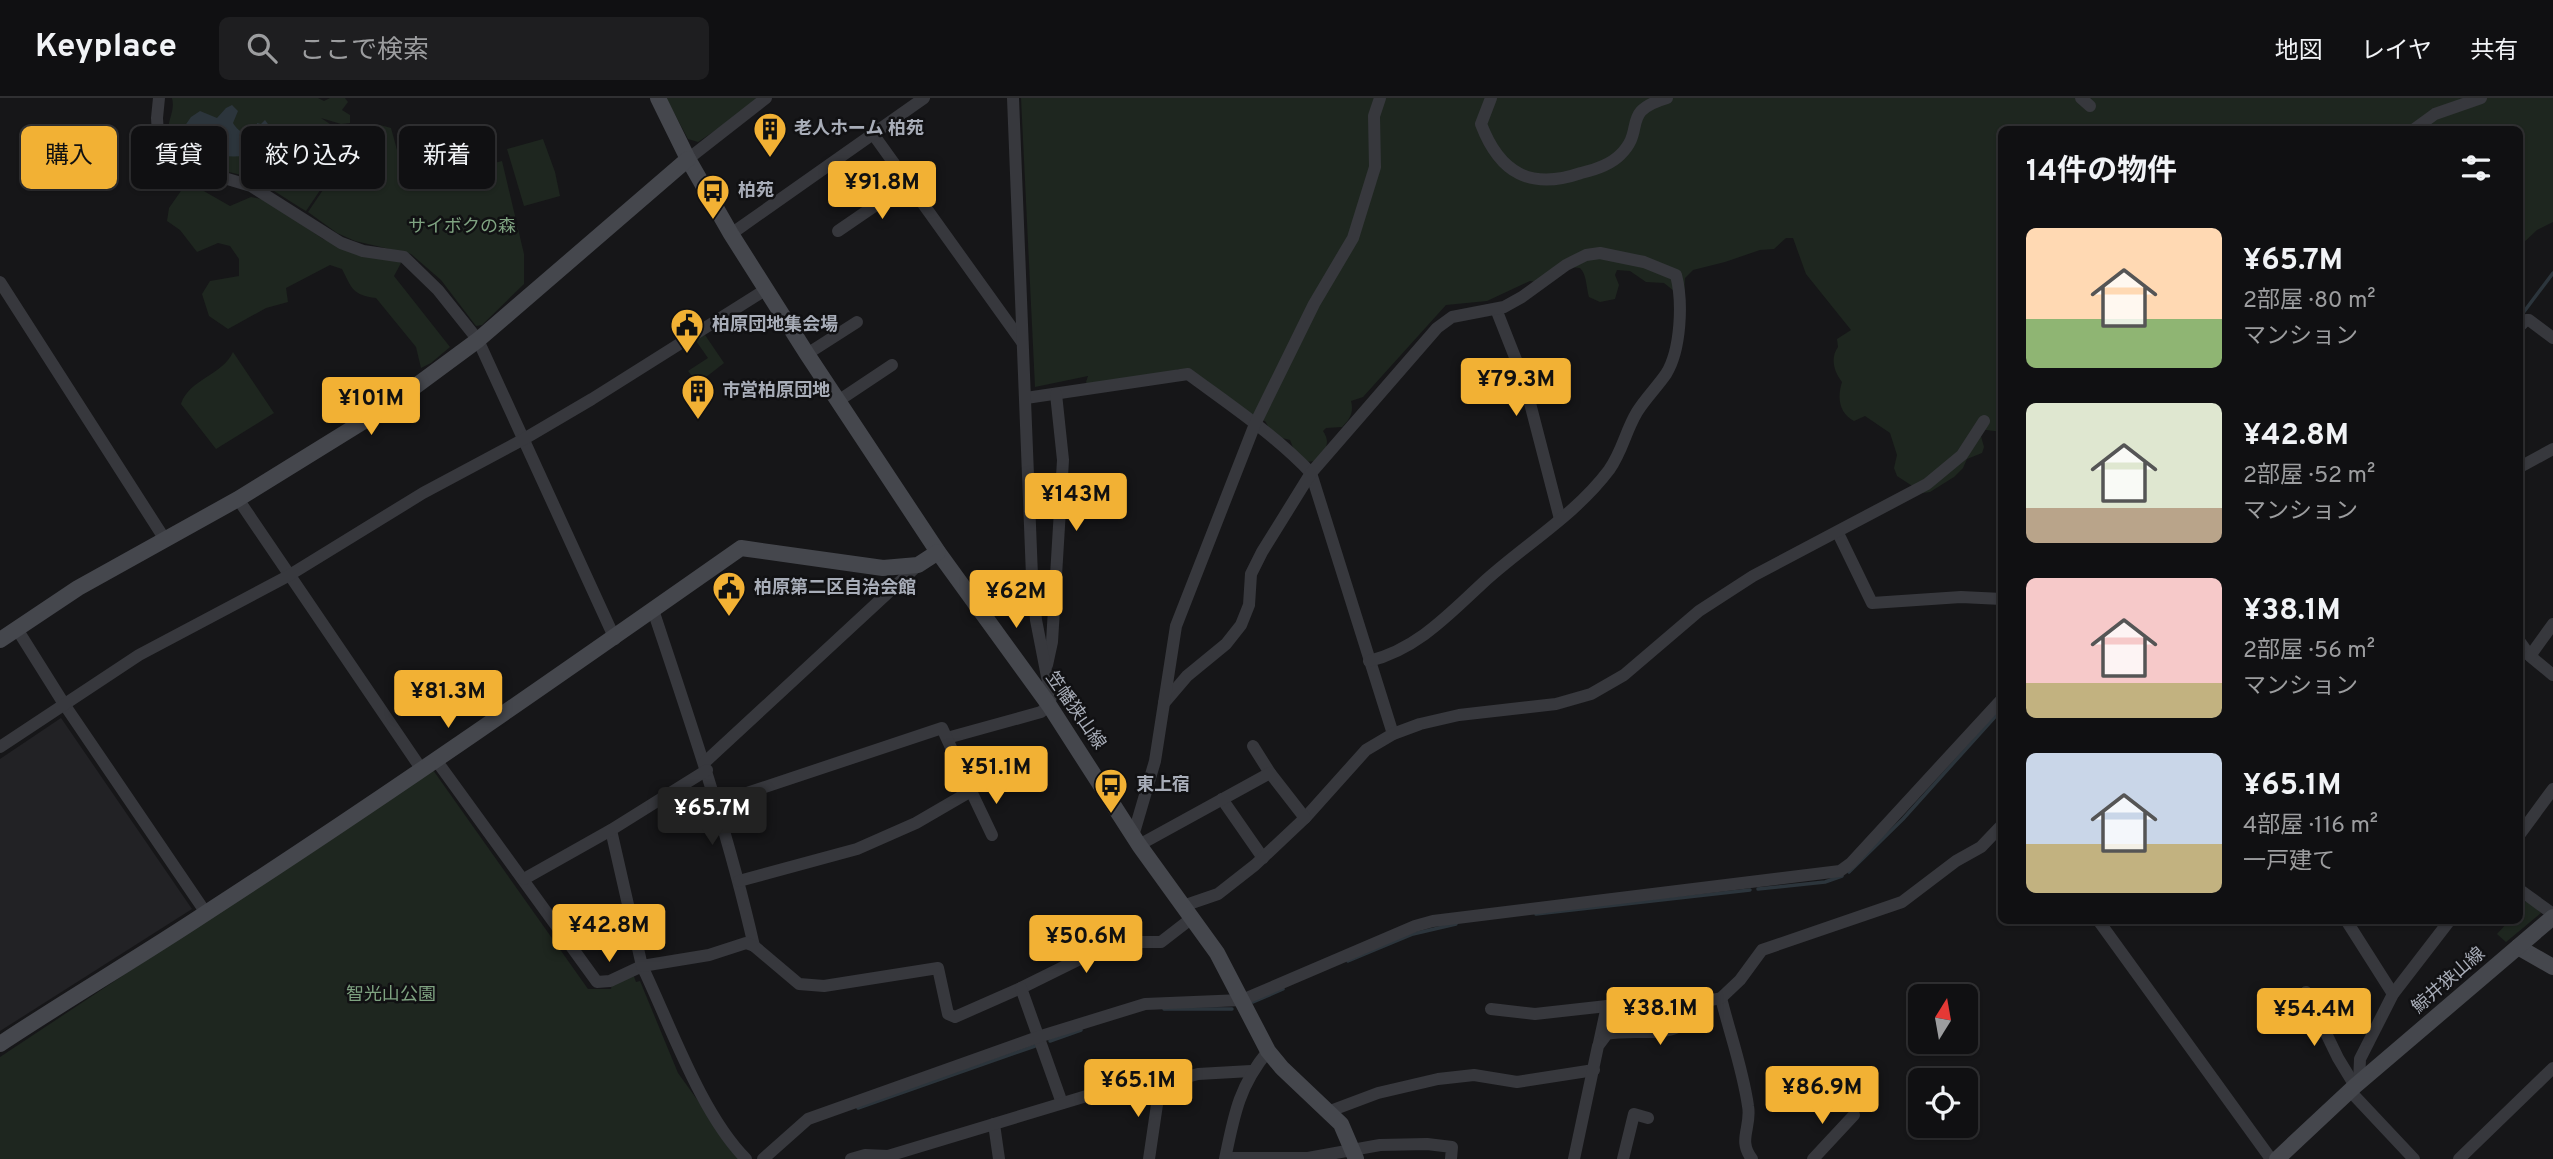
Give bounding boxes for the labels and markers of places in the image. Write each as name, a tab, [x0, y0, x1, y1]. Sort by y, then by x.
building icon: 老人ホーム 柏苑	[751, 110, 789, 159]
place label: 老人ホーム 柏苑	[794, 118, 924, 141]
pin: ¥91.8M	[825, 162, 939, 221]
bus stop icon: 柏苑	[694, 172, 732, 221]
place label: 柏苑	[738, 180, 774, 203]
public building icon: 柏原団地集会場	[668, 306, 706, 355]
place label: 柏原団地集会場	[712, 314, 838, 337]
pin: ¥79.3M	[1459, 358, 1573, 418]
building icon: 市営柏原団地	[679, 372, 717, 421]
pin: ¥101M	[322, 378, 420, 437]
place label: 市営柏原団地	[722, 380, 830, 403]
pin: ¥143M	[1027, 474, 1125, 533]
public building icon: 柏原第二区自治会館	[710, 569, 748, 618]
pin: ¥62M	[975, 570, 1057, 630]
place label: 柏原第二区自治会館	[754, 577, 916, 600]
pin: ¥81.3M	[391, 670, 505, 730]
pin: ¥51.1M	[939, 746, 1053, 806]
bus stop icon: 東上宿	[1092, 766, 1130, 815]
place label: 東上宿	[1136, 774, 1190, 797]
pin: ¥65.7M	[655, 788, 769, 847]
pin: ¥42.8M	[552, 904, 666, 964]
pin: ¥50.6M	[1029, 916, 1143, 975]
pin: ¥38.1M	[1603, 988, 1717, 1047]
pin: ¥54.4M	[2257, 988, 2371, 1048]
pin: ¥65.1M	[1081, 1060, 1195, 1119]
pin: ¥86.9M	[1765, 1066, 1879, 1126]

